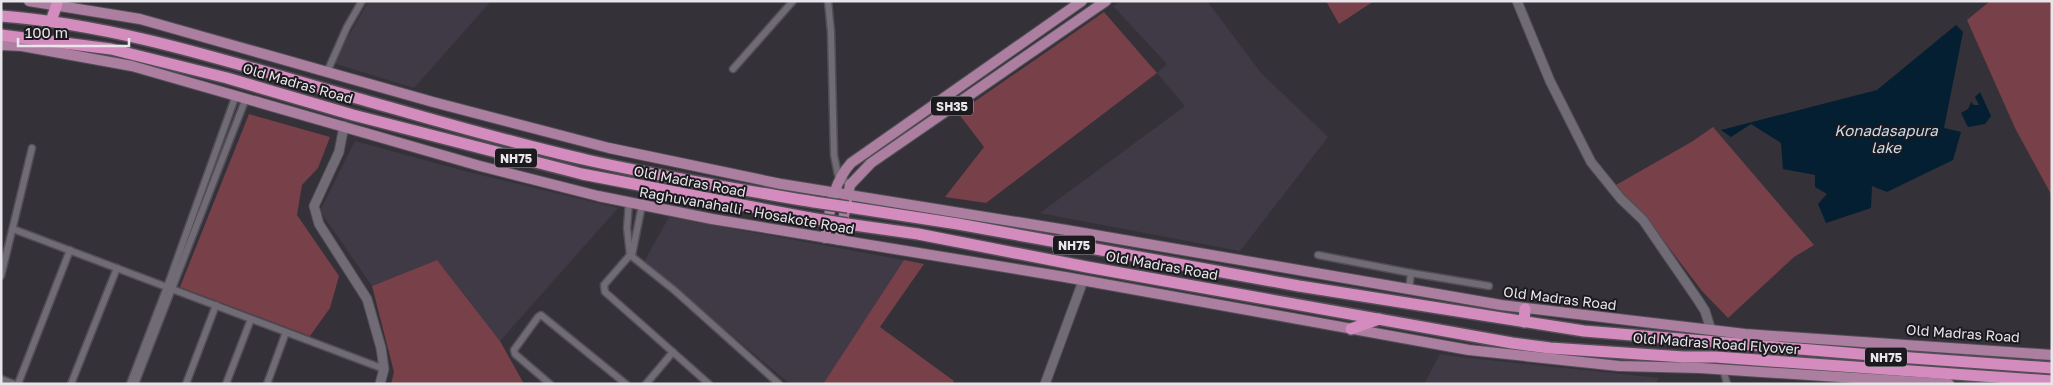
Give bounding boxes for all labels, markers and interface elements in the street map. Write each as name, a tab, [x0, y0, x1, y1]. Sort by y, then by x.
scale bar	[18, 15, 129, 47]
text: 100 m	[25, 23, 68, 41]
street label: Old Madras Road	[241, 59, 355, 107]
road number: SH35	[931, 96, 973, 115]
water label: Konadasapura lake	[1834, 121, 1938, 156]
road number: NH75	[495, 148, 537, 168]
street label: Old Madras Road	[633, 162, 747, 200]
street label: Raghuvanahalli - Hosakote Road	[638, 183, 856, 237]
road number: NH75	[1053, 236, 1095, 254]
street label: Old Madras Road	[1104, 247, 1220, 283]
street label: Old Madras Road	[1502, 283, 1618, 313]
street label: Old Madras Road	[1906, 321, 2020, 345]
street label: Old Madras Road Flyover	[1632, 329, 1800, 357]
road number: NH75	[1865, 348, 1907, 367]

